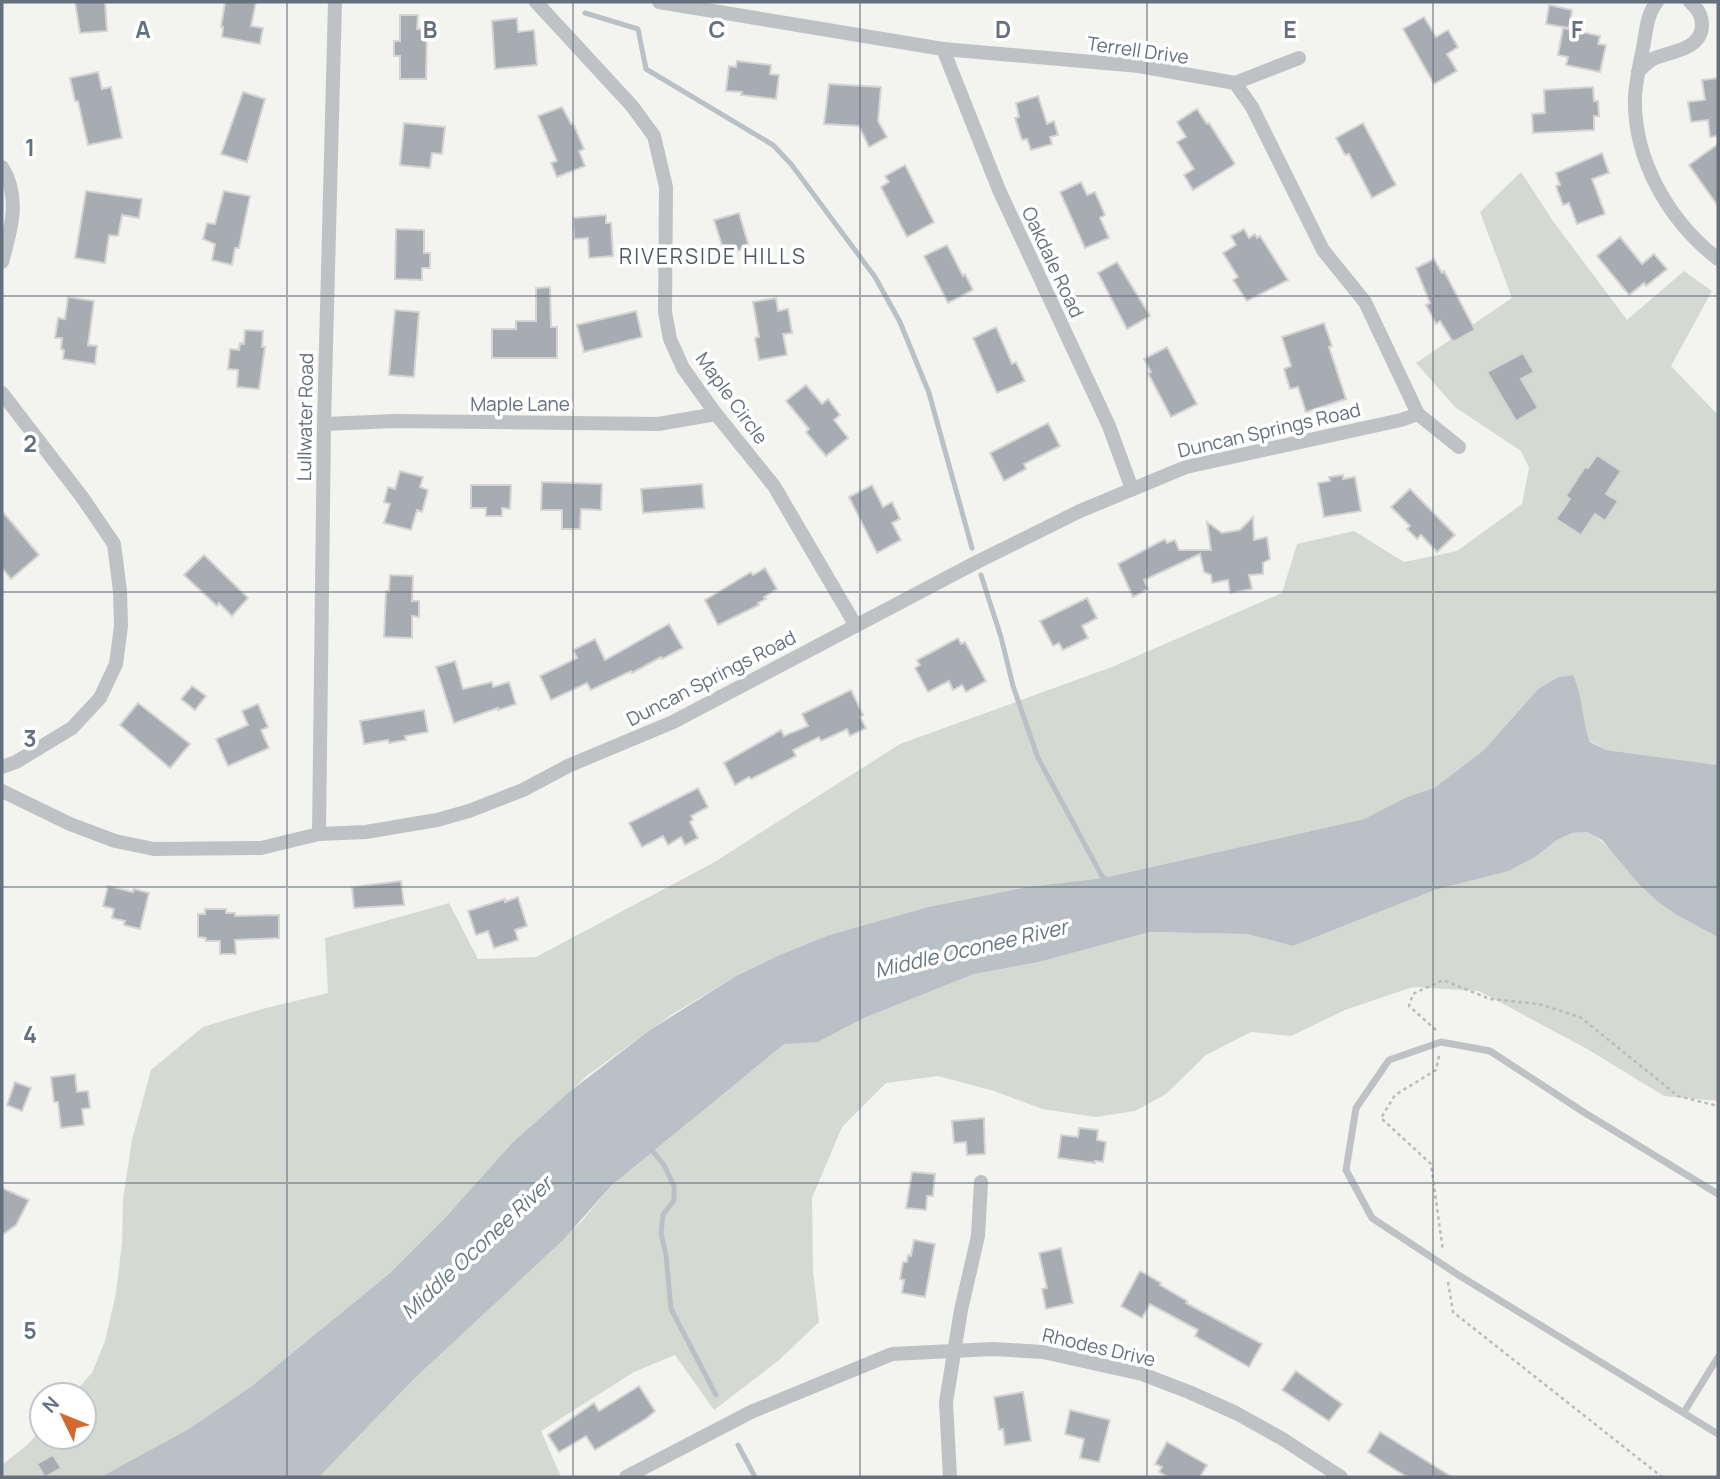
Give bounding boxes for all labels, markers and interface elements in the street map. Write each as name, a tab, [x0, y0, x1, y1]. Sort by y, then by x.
text: A	[135, 13, 151, 45]
text: B	[423, 13, 437, 45]
text: C	[709, 13, 726, 45]
text: D	[995, 13, 1011, 45]
text: E	[1283, 13, 1297, 45]
text: F	[1571, 13, 1583, 45]
street label: Terrell Drive	[1085, 30, 1191, 70]
text: 1	[25, 131, 35, 163]
street label: Oakdale Road	[1016, 202, 1090, 322]
district label: RIVERSIDE HILLS	[619, 242, 807, 270]
street label: Maple Circle	[690, 347, 774, 449]
street label: Lullwater Road	[291, 353, 319, 481]
street label: Maple Lane	[470, 391, 570, 417]
street label: Duncan Springs Road	[1175, 396, 1363, 464]
text: 2	[23, 427, 37, 459]
street label: Duncan Springs Road	[622, 624, 800, 732]
text: 3	[23, 722, 37, 754]
water label: Middle Oconee River	[872, 912, 1072, 984]
text: 4	[23, 1018, 37, 1050]
water label: Middle Oconee River	[395, 1168, 560, 1325]
text: 5	[23, 1314, 37, 1346]
street label: Rhodes Drive	[1040, 1321, 1158, 1373]
north arrow	[28, 1381, 98, 1451]
text: N	[36, 1391, 65, 1418]

